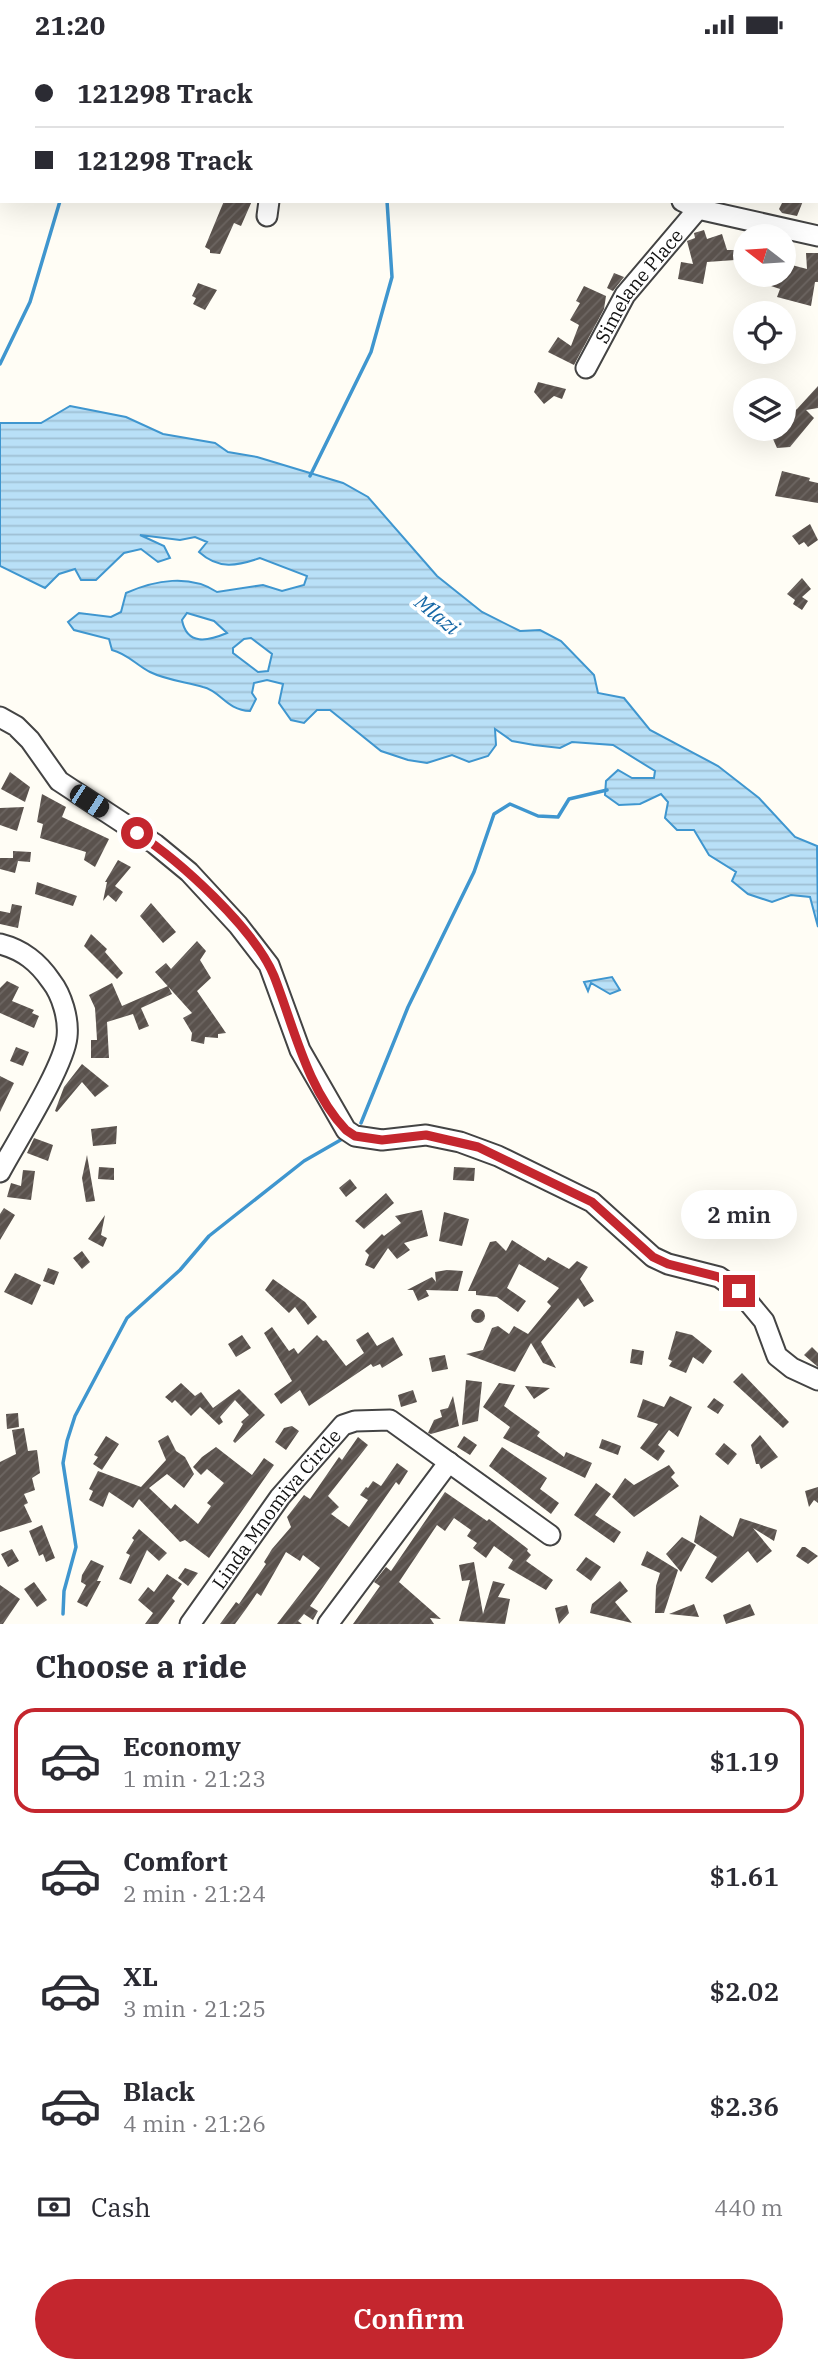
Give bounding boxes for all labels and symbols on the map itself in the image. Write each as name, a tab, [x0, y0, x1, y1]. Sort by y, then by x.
street label: Simelane Place	[590, 224, 688, 347]
north arrow	[733, 224, 796, 287]
water label: Mlazi	[409, 587, 466, 641]
car	[66, 781, 113, 821]
route start	[121, 817, 153, 849]
callout: 2 min	[681, 1189, 797, 1239]
route end	[723, 1275, 755, 1307]
street label: Linda Mnomiya Circle	[207, 1424, 346, 1594]

